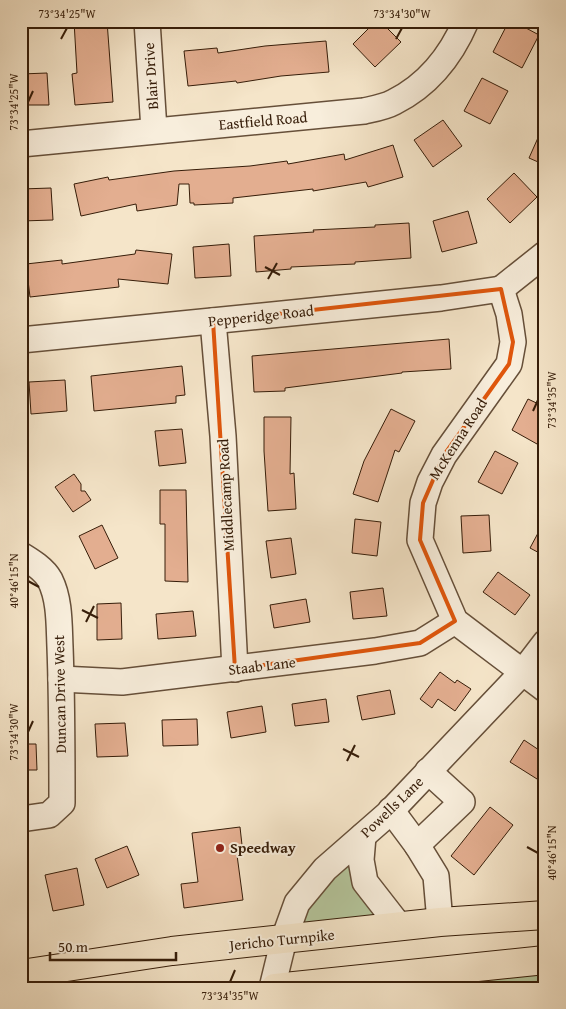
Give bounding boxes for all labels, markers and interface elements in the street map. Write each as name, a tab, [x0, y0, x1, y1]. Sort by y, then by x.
text: 73°34'25"W	[38, 5, 97, 22]
text: 73°34'30"W	[373, 5, 432, 22]
street label: Blair Drive	[138, 42, 163, 110]
text: 73°34'25"W	[5, 72, 22, 131]
street label: Eastfield Road	[218, 106, 308, 135]
street label: Pepperidge Road	[207, 300, 315, 331]
text: 73°34'35"W	[543, 370, 560, 429]
street label: McKenna Road	[423, 394, 492, 484]
street label: Middlecamp Road	[212, 438, 239, 552]
text: 40°46'15"N	[5, 553, 22, 609]
street label: Duncan Drive West	[48, 634, 71, 753]
street label: Staab Lane	[227, 651, 297, 680]
text: 73°34'30"W	[5, 702, 22, 761]
street label: Powells Lane	[355, 771, 428, 842]
text: 40°46'15"N	[543, 825, 560, 881]
place label: Speedway	[230, 837, 296, 858]
marker: Speedway	[214, 842, 226, 854]
street label: Jericho Turnpike	[226, 924, 336, 956]
scale bar	[50, 929, 176, 961]
text: 50 m	[58, 936, 89, 957]
text: 73°34'35"W	[201, 987, 260, 1004]

